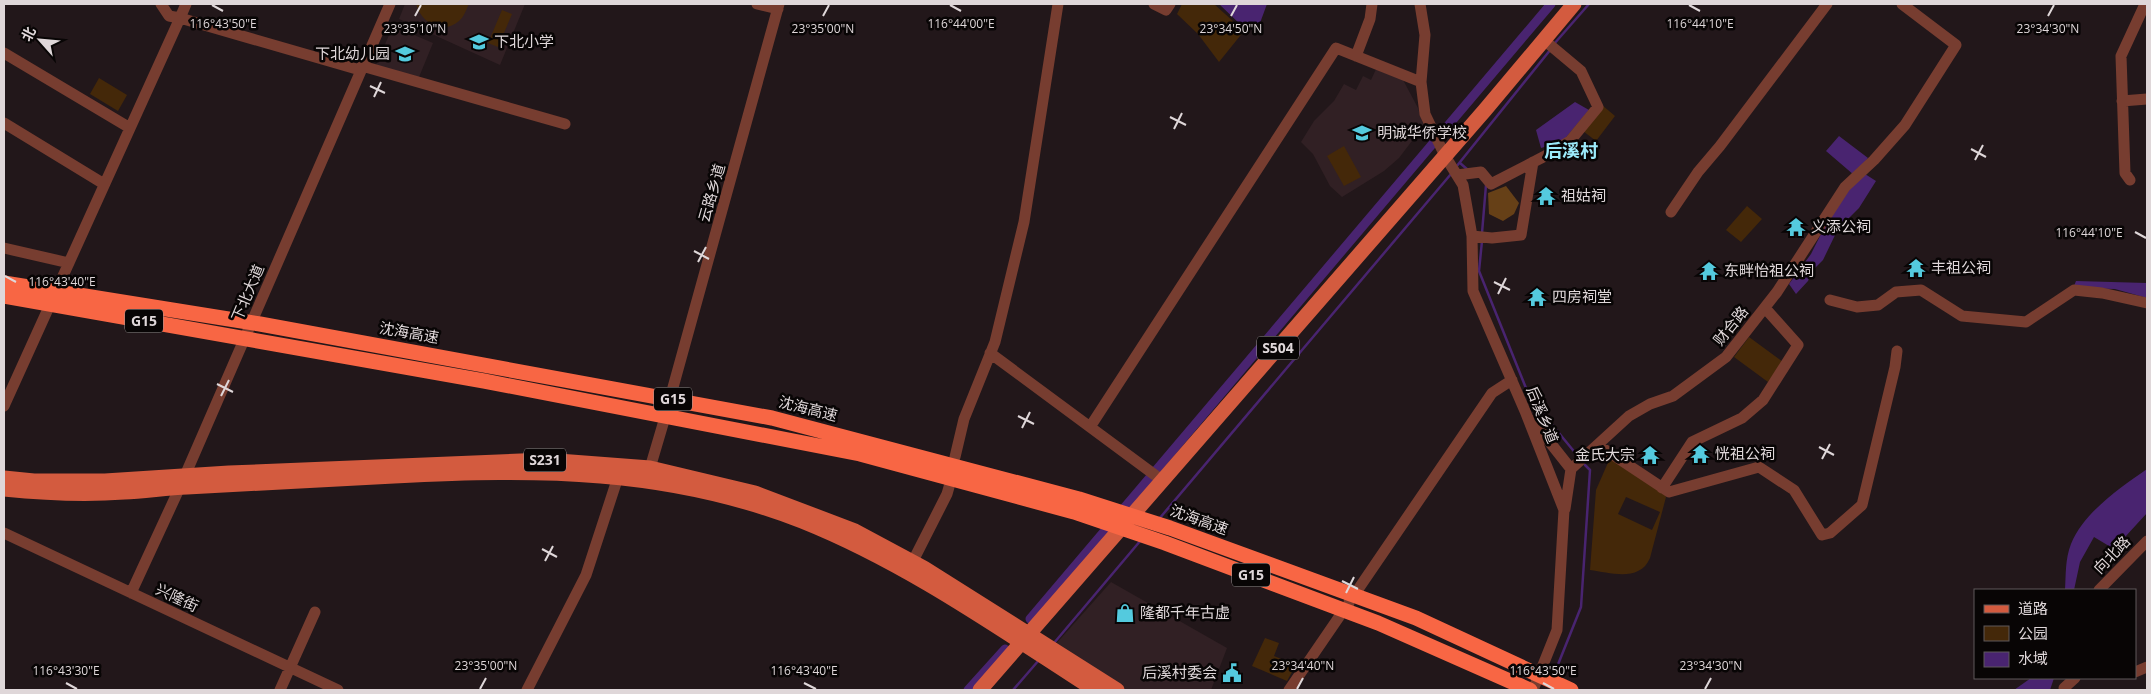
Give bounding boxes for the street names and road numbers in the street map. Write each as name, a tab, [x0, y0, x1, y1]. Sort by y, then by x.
street label: 云路乡道	[693, 161, 729, 224]
street label: 下北大道	[226, 261, 268, 324]
street label: 财合路	[1708, 302, 1752, 349]
road number: G15	[125, 310, 163, 332]
street label: 沈海高速	[378, 317, 440, 347]
road number: S504	[1257, 336, 1299, 359]
street label: 后溪乡道	[1522, 383, 1563, 446]
road number: G15	[654, 388, 692, 410]
street label: 沈海高速	[777, 391, 840, 425]
road number: S231	[524, 448, 566, 472]
street label: 沈海高速	[1168, 499, 1231, 539]
street label: 向北路	[2088, 531, 2134, 577]
road number: G15	[1232, 564, 1270, 586]
street label: 兴隆街	[153, 579, 202, 616]

